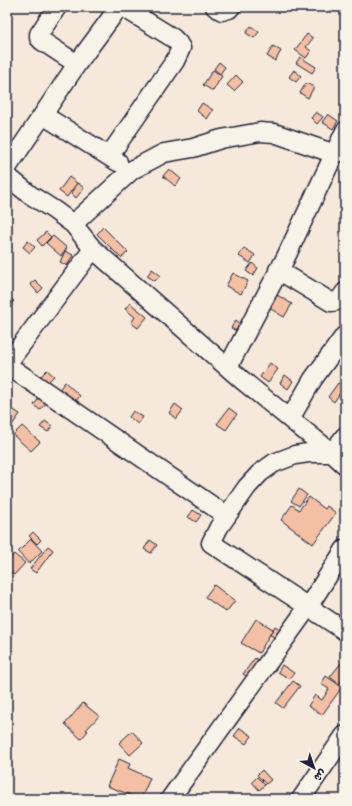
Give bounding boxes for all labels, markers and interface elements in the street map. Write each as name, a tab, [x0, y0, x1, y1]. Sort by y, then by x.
north arrow	[294, 748, 334, 788]
text: ش	[309, 764, 331, 786]

